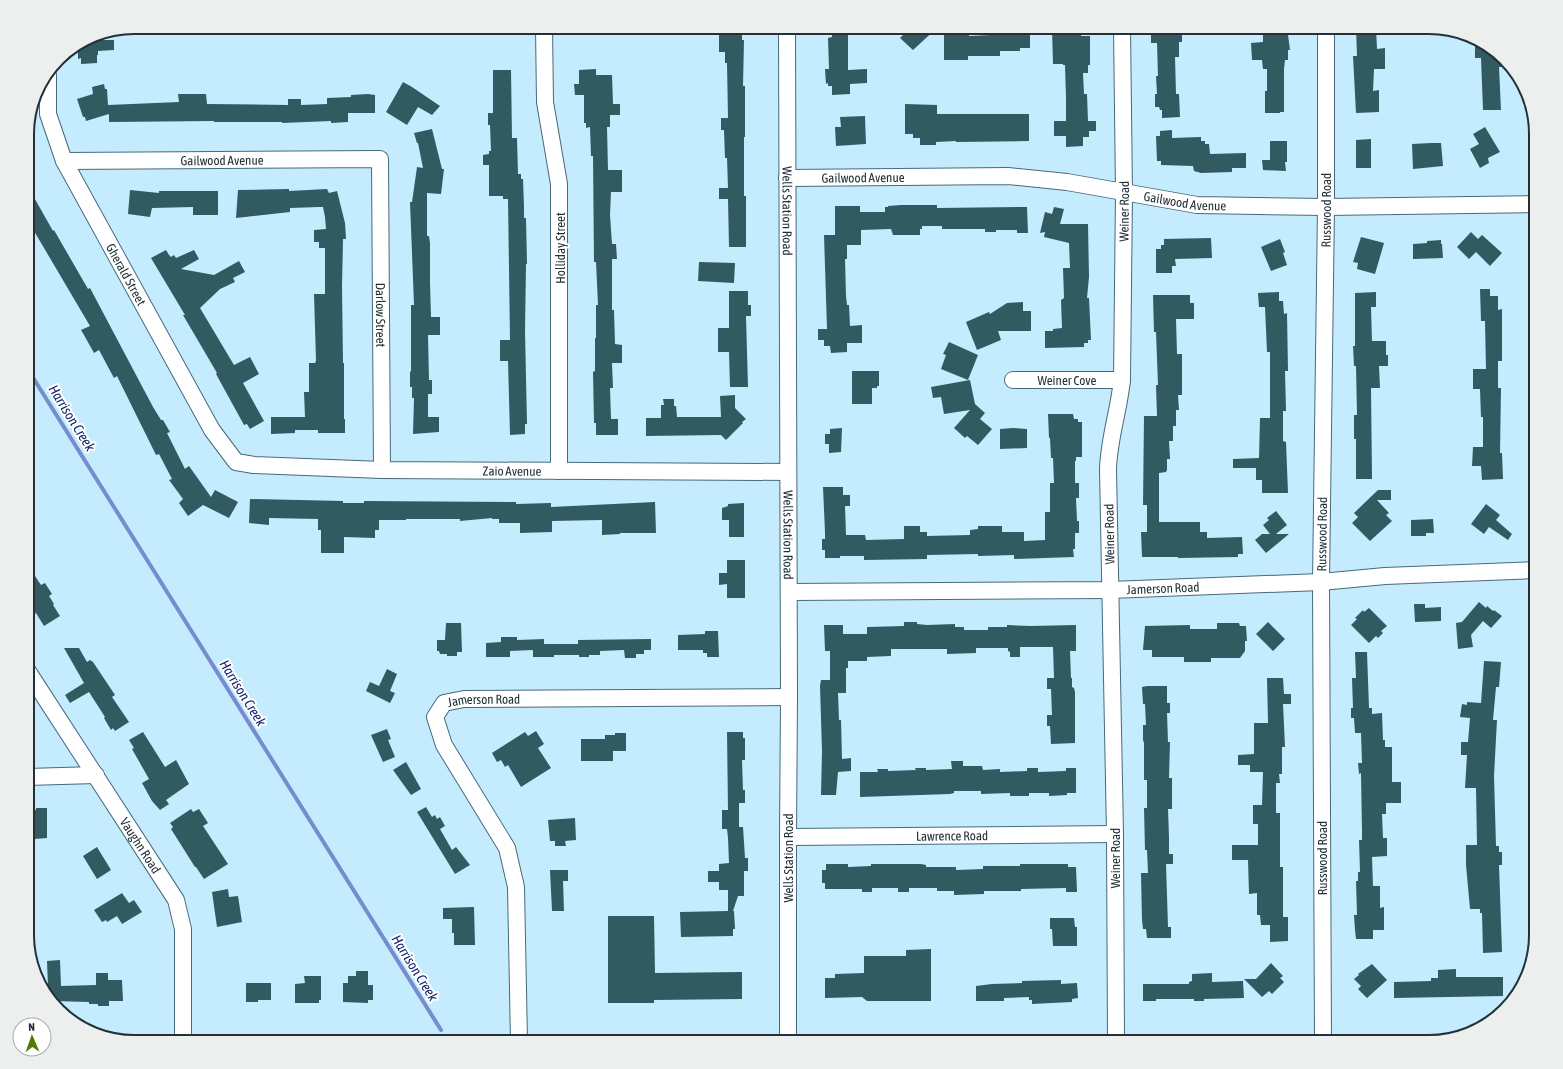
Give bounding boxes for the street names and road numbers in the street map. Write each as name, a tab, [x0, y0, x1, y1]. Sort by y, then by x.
street label: Gailwood Avenue	[180, 153, 264, 168]
street label: Wells Station Road	[779, 166, 795, 256]
street label: Gailwood Avenue	[821, 170, 905, 186]
street label: Russwood Road	[1318, 173, 1334, 247]
street label: Weiner Road	[1116, 181, 1132, 242]
street label: Gailwood Avenue	[1143, 189, 1226, 213]
street label: Holliday Street	[553, 212, 568, 284]
street label: Gherald Street	[103, 241, 149, 308]
street label: Darlow Street	[373, 283, 388, 348]
street label: Weiner Cove	[1038, 373, 1096, 388]
street label: Zaio Avenue	[483, 463, 542, 479]
street label: Wells Station Road	[780, 490, 796, 580]
street label: Russwood Road	[1314, 497, 1330, 571]
street label: Weiner Road	[1101, 504, 1118, 564]
street label: Jamerson Road	[1126, 580, 1200, 597]
street label: Jamerson Road	[446, 692, 520, 710]
street label: Wells Station Road	[781, 813, 796, 903]
street label: Vaughn Road	[117, 815, 164, 876]
street label: Russwood Road	[1315, 821, 1330, 895]
street label: Lawrence Road	[916, 828, 988, 844]
street label: Weiner Road	[1108, 828, 1123, 888]

